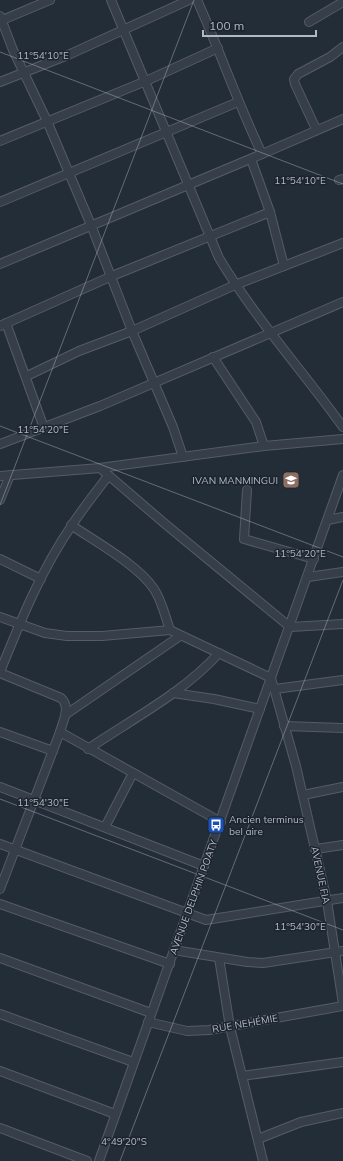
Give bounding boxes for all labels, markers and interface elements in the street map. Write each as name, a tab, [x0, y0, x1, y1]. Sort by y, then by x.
scale bar	[203, 12, 316, 38]
text: 100 m	[209, 18, 244, 33]
text: 11°54'10"E	[17, 49, 69, 62]
text: 11°54'10"E	[274, 174, 326, 187]
text: 11°54'20"E	[17, 423, 69, 436]
school or university icon: IVAN MANMINGUI	[281, 470, 301, 490]
place label: IVAN MANMINGUI	[192, 474, 278, 487]
text: 11°54'20"E	[274, 547, 326, 560]
text: 11°54'30"E	[17, 796, 69, 809]
place label: Ancien terminus bel aire	[229, 813, 304, 838]
bus stop icon: Ancien terminus bel aire	[206, 815, 226, 835]
street label: AVENUE DELPHIN POATY	[167, 837, 221, 956]
street label: AVENUE FIA	[308, 845, 333, 906]
text: 11°54'30"E	[274, 920, 326, 933]
street label: RUE NEHÉMIE	[211, 1011, 279, 1036]
text: 4°49'20"S	[101, 1135, 147, 1148]

